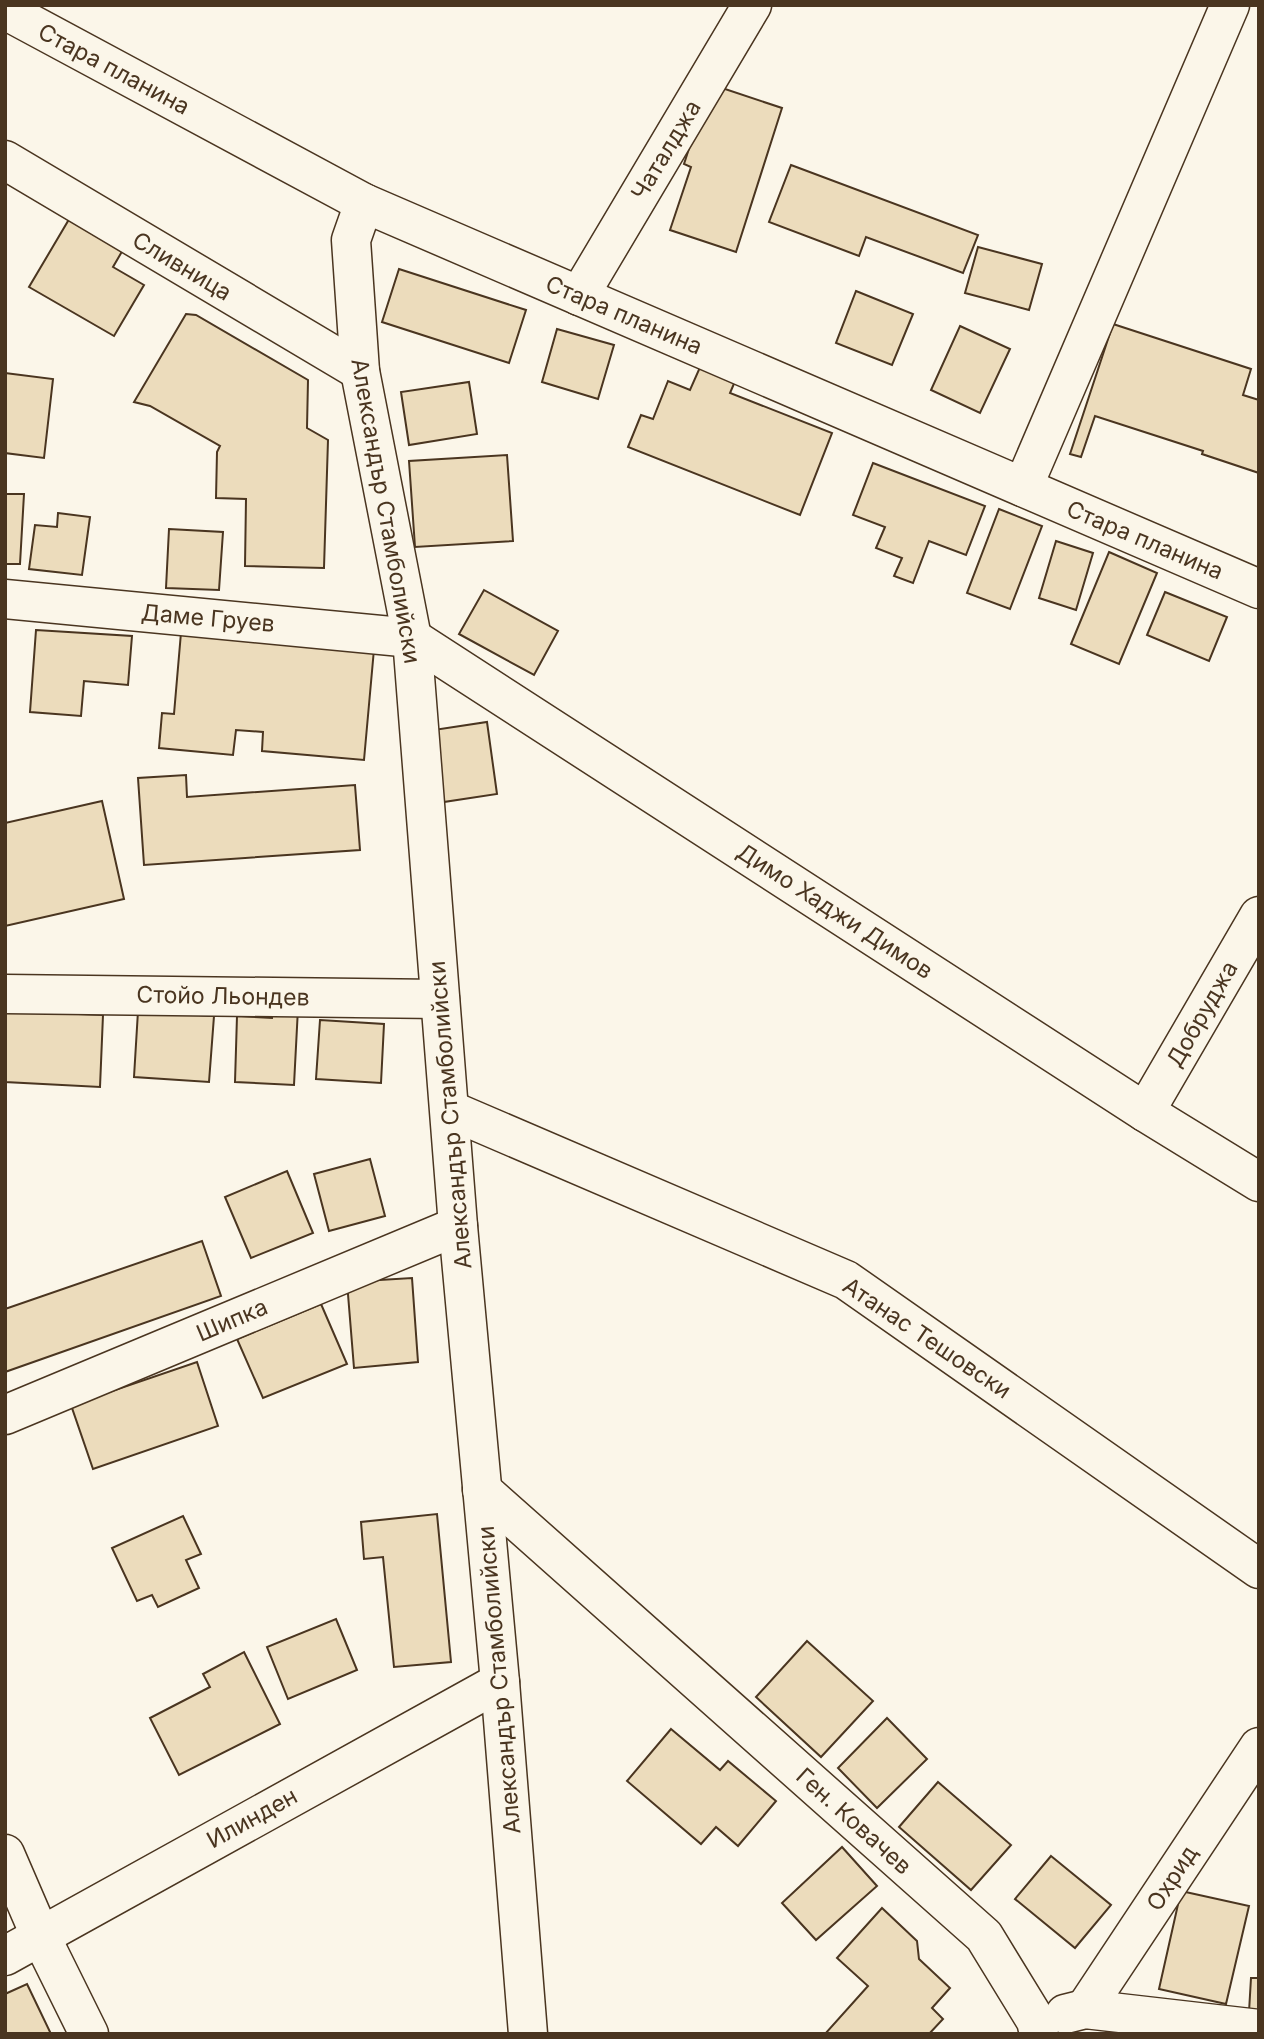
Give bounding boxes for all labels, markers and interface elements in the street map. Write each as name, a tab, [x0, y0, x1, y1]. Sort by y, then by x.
street label: Стара планина	[33, 17, 195, 121]
street label: Чаталджа	[625, 95, 707, 205]
street label: Сливница	[127, 226, 237, 306]
street label: Стара планина	[541, 269, 707, 361]
street label: Александър Стамболийски	[345, 356, 427, 666]
street label: Стара планина	[1062, 494, 1228, 586]
street label: Даме Груев	[140, 598, 276, 638]
street label: Димо Хаджи Димов	[732, 837, 938, 985]
street label: Добруджа	[1160, 956, 1244, 1072]
street label: Александър Стамболийски	[423, 960, 477, 1270]
street label: Стойо Льондев	[136, 980, 310, 1012]
street label: Атанас Тешовски	[838, 1271, 1016, 1405]
street label: Шипка	[192, 1293, 272, 1347]
street label: Александър Стамболийски	[472, 1525, 526, 1835]
street label: Ген. Ковачев	[791, 1762, 917, 1880]
street label: Илинден	[202, 1782, 302, 1854]
street label: Охрид	[1141, 1840, 1203, 1916]

